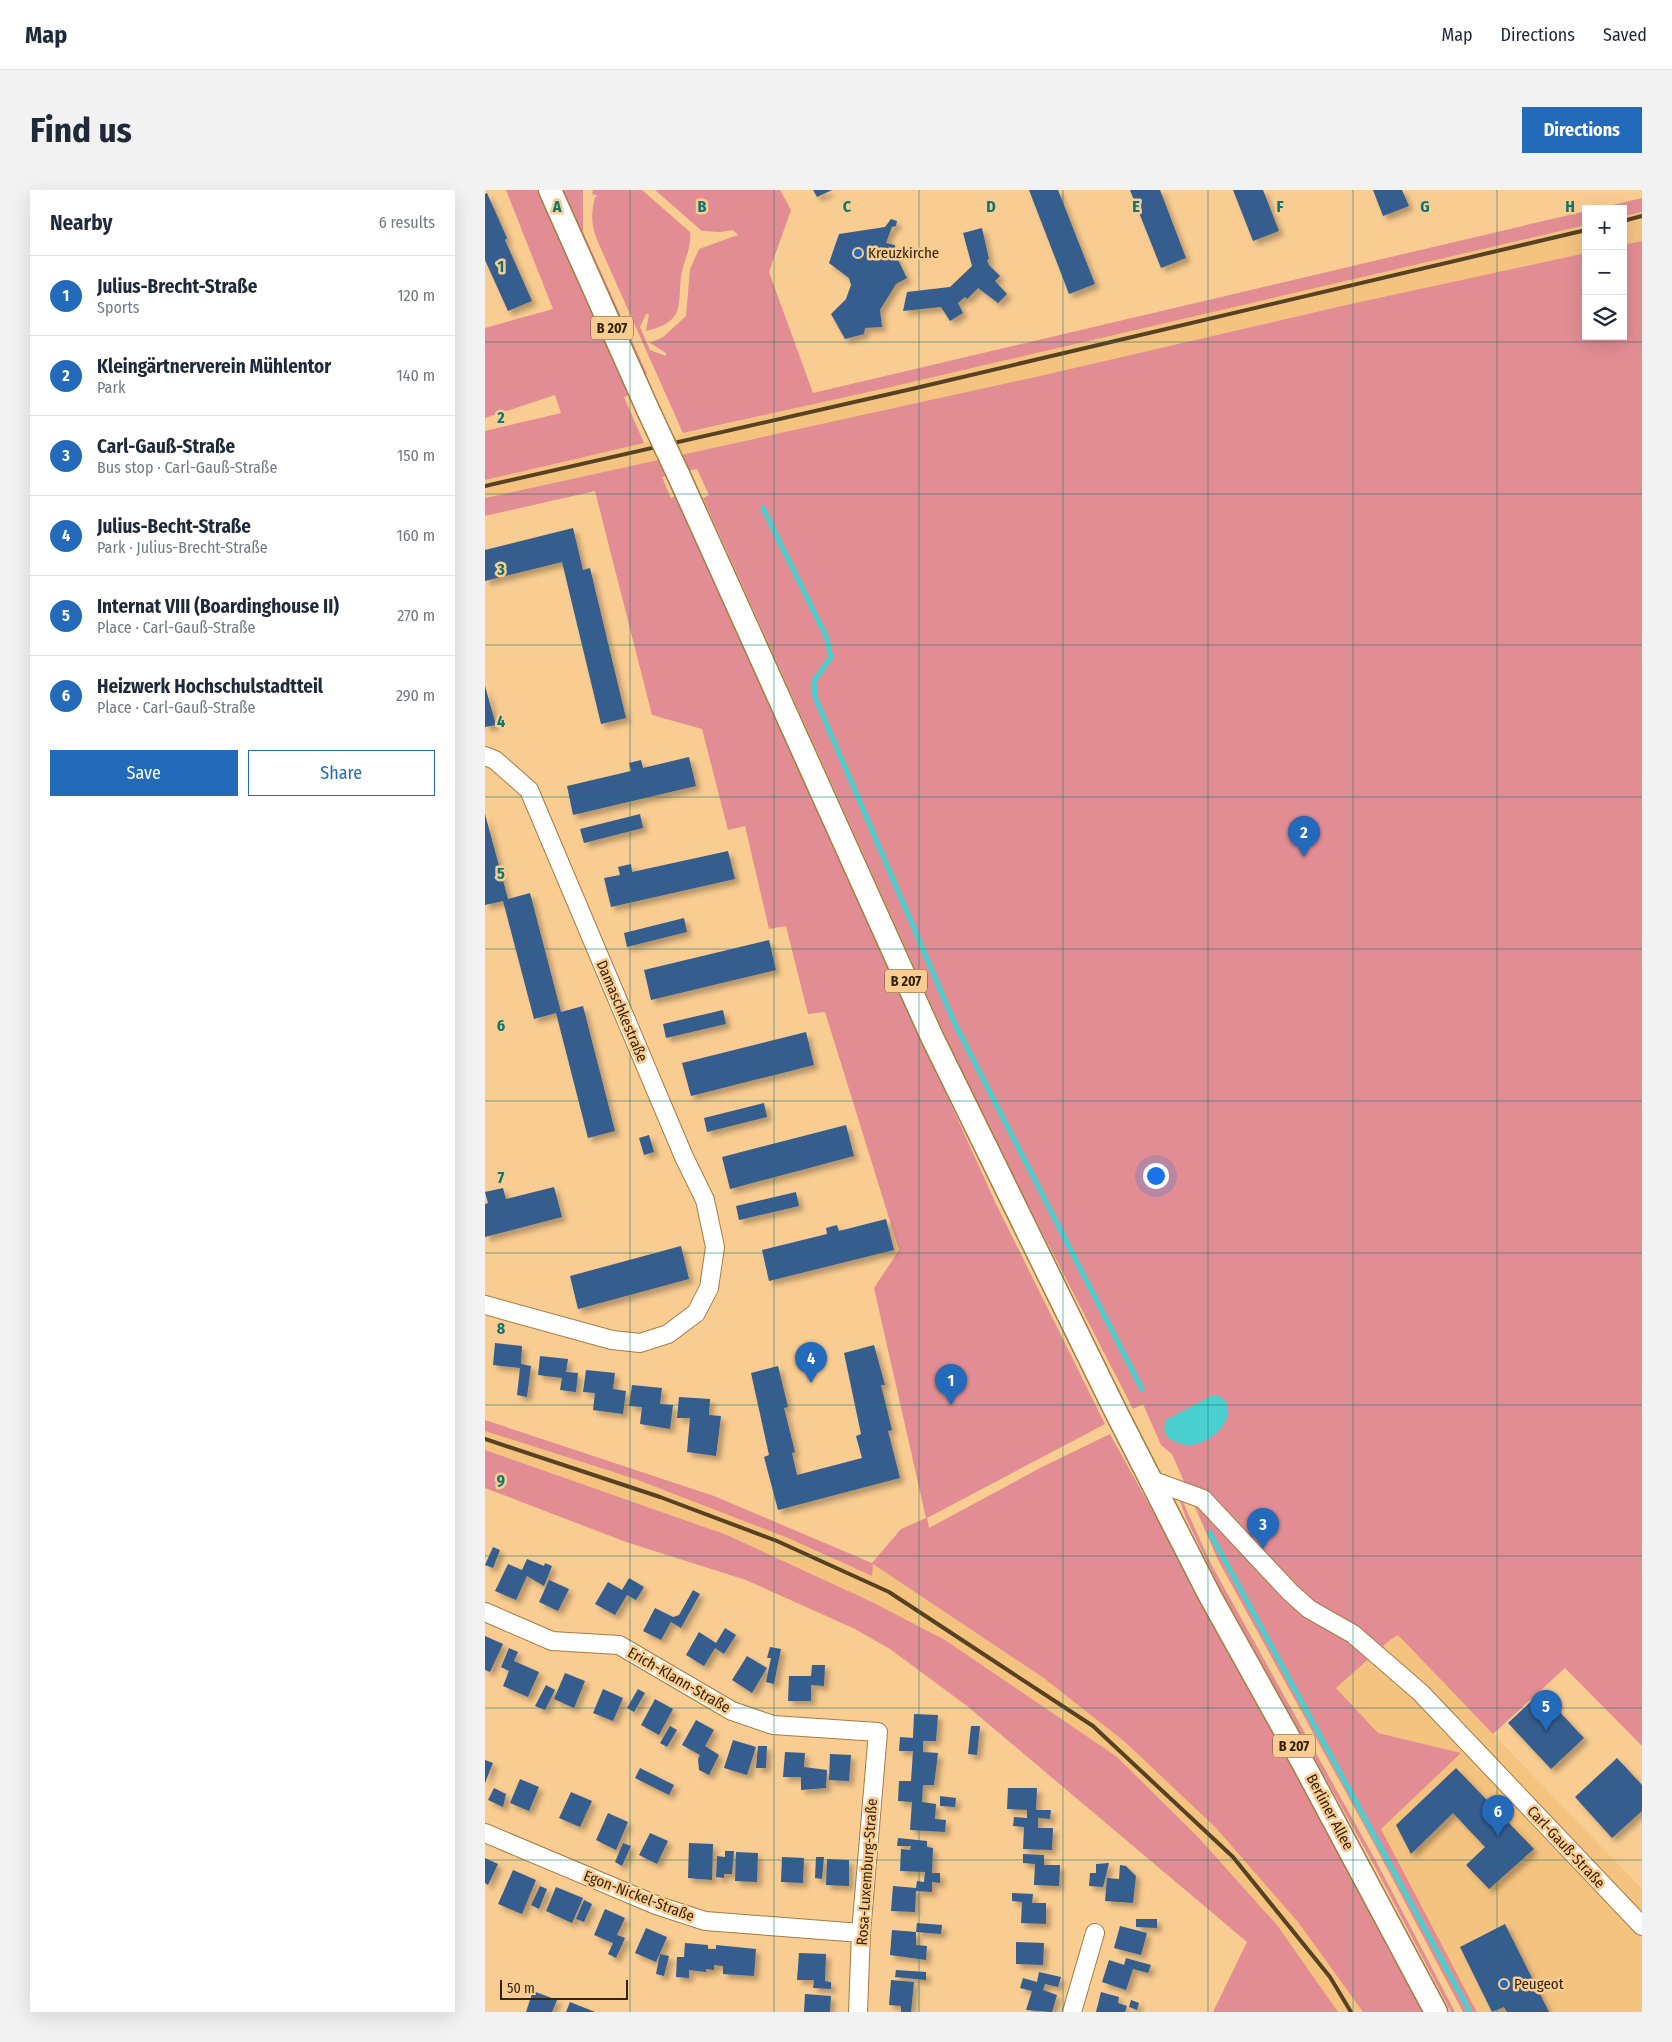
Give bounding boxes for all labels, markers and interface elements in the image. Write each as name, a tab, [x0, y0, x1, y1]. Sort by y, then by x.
text: Map	[25, 21, 67, 49]
text: Map	[1441, 24, 1473, 46]
text: Directions	[1501, 24, 1575, 46]
text: Saved	[1603, 24, 1647, 46]
button: Directions	[1522, 107, 1642, 153]
text: Find us	[30, 109, 132, 151]
text: A	[552, 197, 562, 216]
text: B	[698, 197, 707, 216]
text: C	[843, 197, 852, 216]
text: D	[986, 197, 996, 216]
text: E	[1132, 197, 1140, 216]
text: F	[1276, 197, 1284, 216]
text: G	[1420, 197, 1430, 216]
text: H	[1565, 197, 1575, 216]
map controls	[1582, 205, 1627, 340]
button: +	[1582, 205, 1627, 250]
text: Nearby	[50, 210, 112, 236]
text: 6 results	[379, 213, 435, 232]
place label: Kreuzkirche	[868, 244, 939, 262]
marker: Kreuzkirche	[852, 247, 864, 259]
button: −	[1582, 250, 1627, 295]
text: 1	[498, 257, 504, 276]
text: Julius-Brecht-Straße	[97, 275, 257, 298]
text: 1	[63, 286, 69, 305]
text: 120 m	[397, 286, 435, 305]
button: layers	[1582, 295, 1627, 340]
text: Sports	[97, 298, 140, 317]
road number: B 207	[591, 316, 633, 340]
text: Kleingärtnerverein Mühlentor	[97, 355, 331, 378]
text: 2	[62, 366, 70, 385]
text: 140 m	[397, 366, 435, 385]
text: Park	[97, 378, 125, 397]
text: 2	[496, 408, 505, 427]
text: Carl-Gauß-Straße	[97, 435, 235, 458]
text: 3	[62, 446, 70, 465]
text: 150 m	[397, 446, 435, 465]
text: Bus stop · Carl-Gauß-Straße	[97, 458, 277, 477]
text: Julius-Becht-Straße	[97, 515, 251, 538]
text: 4	[62, 526, 70, 545]
text: 160 m	[396, 526, 435, 545]
text: Park · Julius-Brecht-Straße	[97, 538, 268, 557]
text: 3	[496, 560, 505, 579]
text: Internat VIII (Boardinghouse II)	[97, 595, 339, 618]
text: 5	[62, 606, 70, 625]
text: 270 m	[397, 606, 435, 625]
text: Place · Carl-Gauß-Straße	[97, 618, 256, 637]
text: Heizwerk Hochschulstadtteil	[97, 675, 323, 698]
text: 6	[62, 686, 70, 705]
text: 290 m	[396, 686, 435, 705]
text: Place · Carl-Gauß-Straße	[97, 698, 256, 717]
text: 4	[497, 712, 505, 731]
button: Save	[50, 750, 238, 796]
button: Share	[248, 750, 435, 796]
pin: 2	[1288, 816, 1320, 857]
text: 5	[497, 864, 505, 883]
street label: Damaschkestraße	[593, 958, 651, 1064]
road number: B 207	[885, 969, 927, 992]
text: 6	[497, 1016, 505, 1035]
your location	[1143, 1163, 1169, 1189]
text: 7	[498, 1168, 505, 1187]
text: 8	[497, 1319, 506, 1338]
pin: 4	[795, 1342, 827, 1383]
pin: 1	[935, 1364, 967, 1405]
text: 9	[497, 1471, 505, 1490]
pin: 3	[1247, 1508, 1279, 1549]
street label: Erich-Klann-Straße	[624, 1643, 734, 1717]
pin: 5	[1530, 1690, 1562, 1731]
road number: B 207	[1273, 1734, 1315, 1758]
street label: Berliner Allee	[1303, 1771, 1357, 1853]
pin: 6	[1482, 1795, 1514, 1836]
street label: Rosa-Luxemburg-Straße	[853, 1798, 881, 1946]
street label: Carl-Gauß-Straße	[1523, 1802, 1609, 1892]
street label: Egon-Nickel-Straße	[581, 1867, 697, 1925]
place label: Peugeot	[1514, 1975, 1564, 1993]
scale bar	[500, 1977, 627, 2000]
marker: Peugeot	[1498, 1978, 1510, 1990]
text: 50 m	[507, 1980, 535, 1997]

